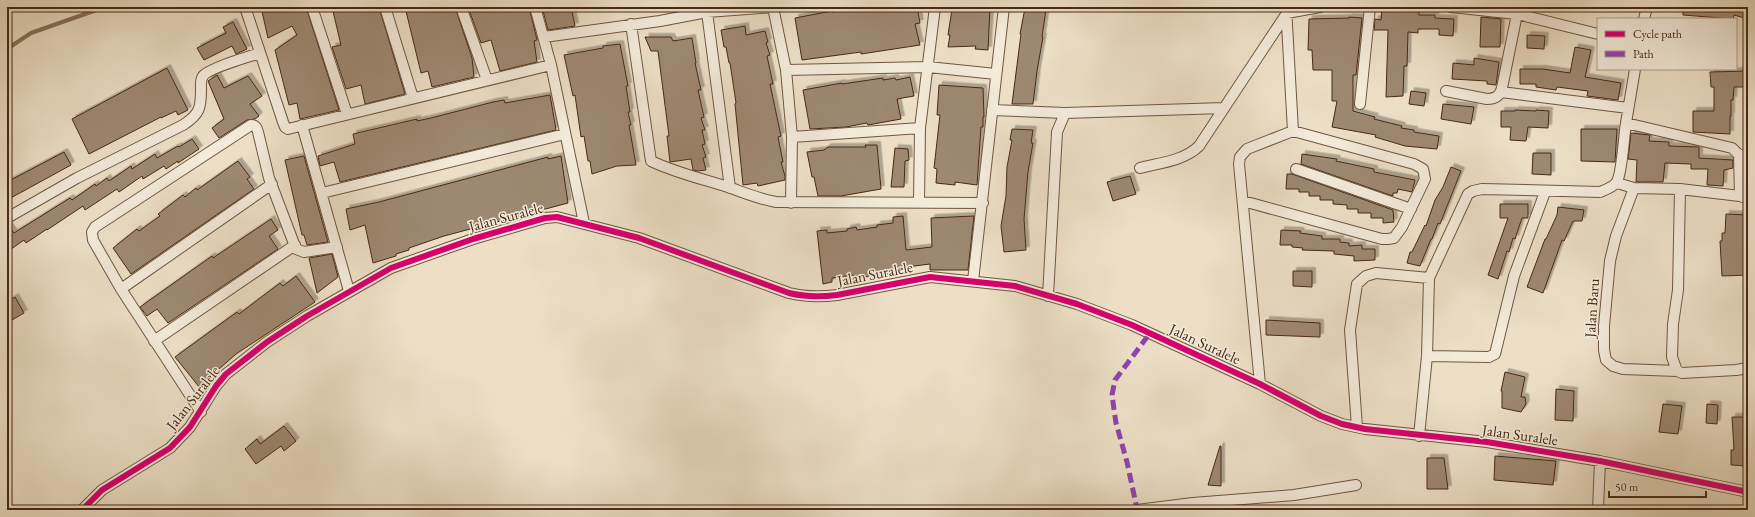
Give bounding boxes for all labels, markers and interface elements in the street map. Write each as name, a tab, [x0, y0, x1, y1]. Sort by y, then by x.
legend	[1597, 18, 1737, 70]
text: Cycle path	[1633, 26, 1682, 42]
text: Path	[1633, 46, 1654, 62]
street label: Jalan Suralele	[465, 197, 545, 236]
street label: Jalan Suralele	[834, 257, 914, 291]
street label: Jalan Baru	[1580, 278, 1603, 340]
street label: Jalan Suralele	[1165, 318, 1244, 368]
street label: Jalan Suralele	[160, 362, 224, 435]
street label: Jalan Suralele	[1479, 420, 1559, 449]
scale bar	[1609, 473, 1706, 499]
text: 50 m	[1615, 479, 1639, 495]

